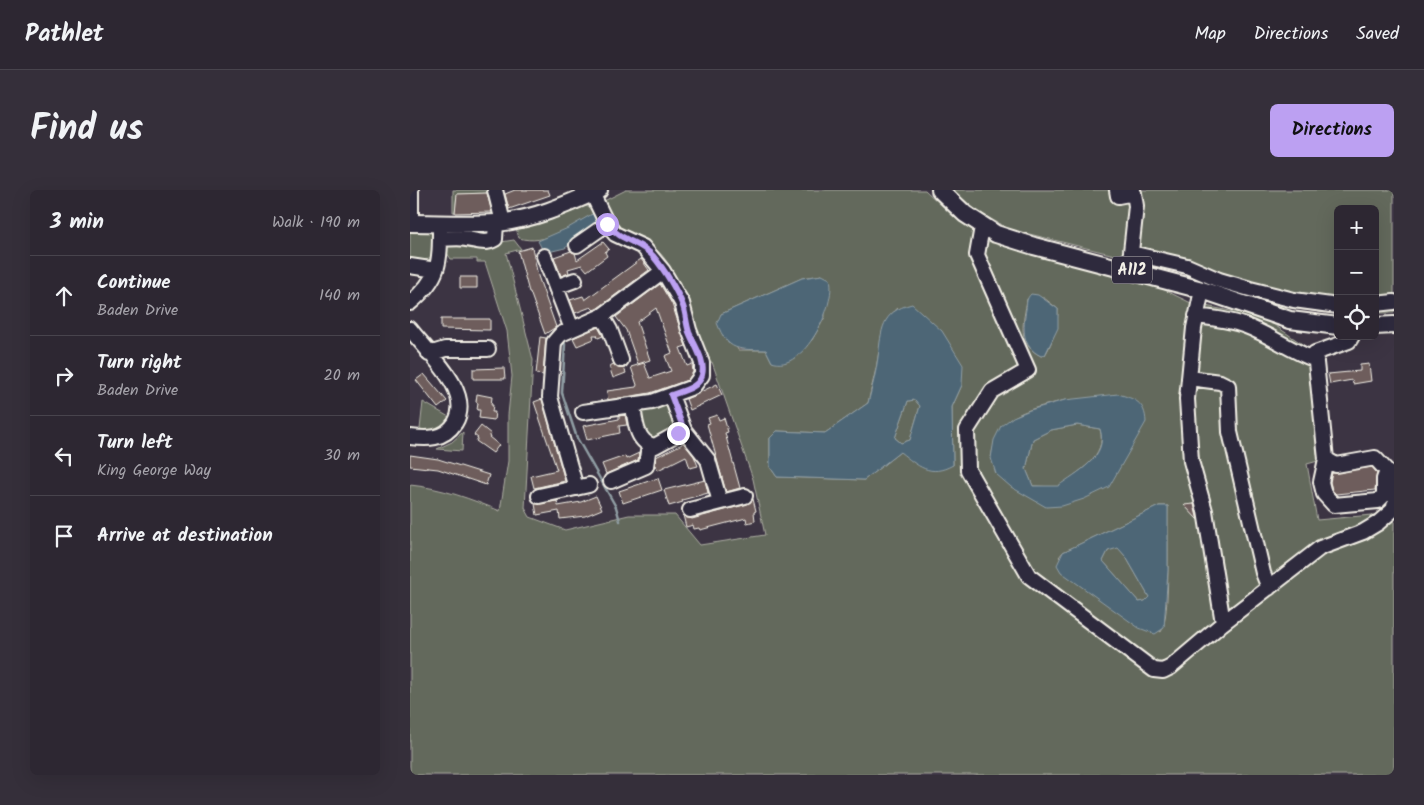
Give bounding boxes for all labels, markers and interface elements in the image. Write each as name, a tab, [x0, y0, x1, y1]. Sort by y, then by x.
text: Pathlet	[25, 15, 104, 54]
text: Map	[1194, 20, 1226, 49]
text: Directions	[1254, 20, 1328, 49]
text: Saved	[1356, 20, 1399, 49]
text: Find us	[30, 102, 143, 158]
button: Directions	[1270, 104, 1394, 157]
map controls	[1334, 205, 1379, 340]
button: +	[1334, 205, 1379, 250]
text: 3 min	[50, 206, 104, 239]
text: Walk · 190 m	[272, 210, 360, 235]
route start	[596, 213, 619, 236]
button: −	[1334, 250, 1379, 295]
road number: A112	[1112, 256, 1152, 284]
text: Continue	[97, 268, 170, 298]
icon: ahead	[50, 282, 78, 310]
text: 140 m	[319, 283, 360, 308]
button: locate	[1334, 295, 1379, 340]
text: Baden Drive	[97, 298, 178, 323]
text: Turn right	[97, 348, 182, 378]
icon: right	[50, 362, 78, 390]
text: 20 m	[324, 363, 360, 388]
text: Baden Drive	[97, 378, 178, 403]
route end	[667, 422, 690, 445]
text: Turn left	[97, 428, 172, 458]
icon: left	[50, 442, 78, 470]
text: 30 m	[324, 443, 360, 468]
text: King George Way	[97, 458, 211, 483]
text: Arrive at destination	[97, 521, 273, 551]
icon: arrive	[50, 522, 78, 550]

